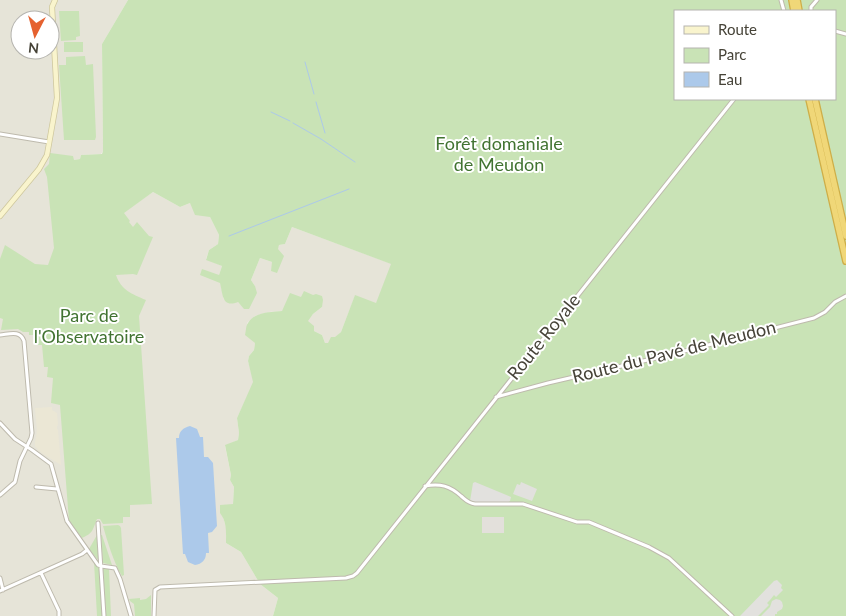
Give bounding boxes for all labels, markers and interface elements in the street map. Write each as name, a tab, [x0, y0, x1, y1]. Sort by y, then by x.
north arrow	[10, 10, 60, 60]
legend	[674, 10, 836, 100]
text: Route	[718, 20, 757, 38]
text: N	[27, 39, 40, 57]
text: Parc	[718, 45, 747, 63]
text: Eau	[718, 70, 742, 88]
park label: Forêt domaniale de Meudon	[435, 132, 563, 175]
street label: Route Royale	[502, 289, 584, 384]
park label: Parc de l'Observatoire	[34, 304, 144, 347]
street label: Route du Pavé de Meudon	[570, 315, 778, 387]

